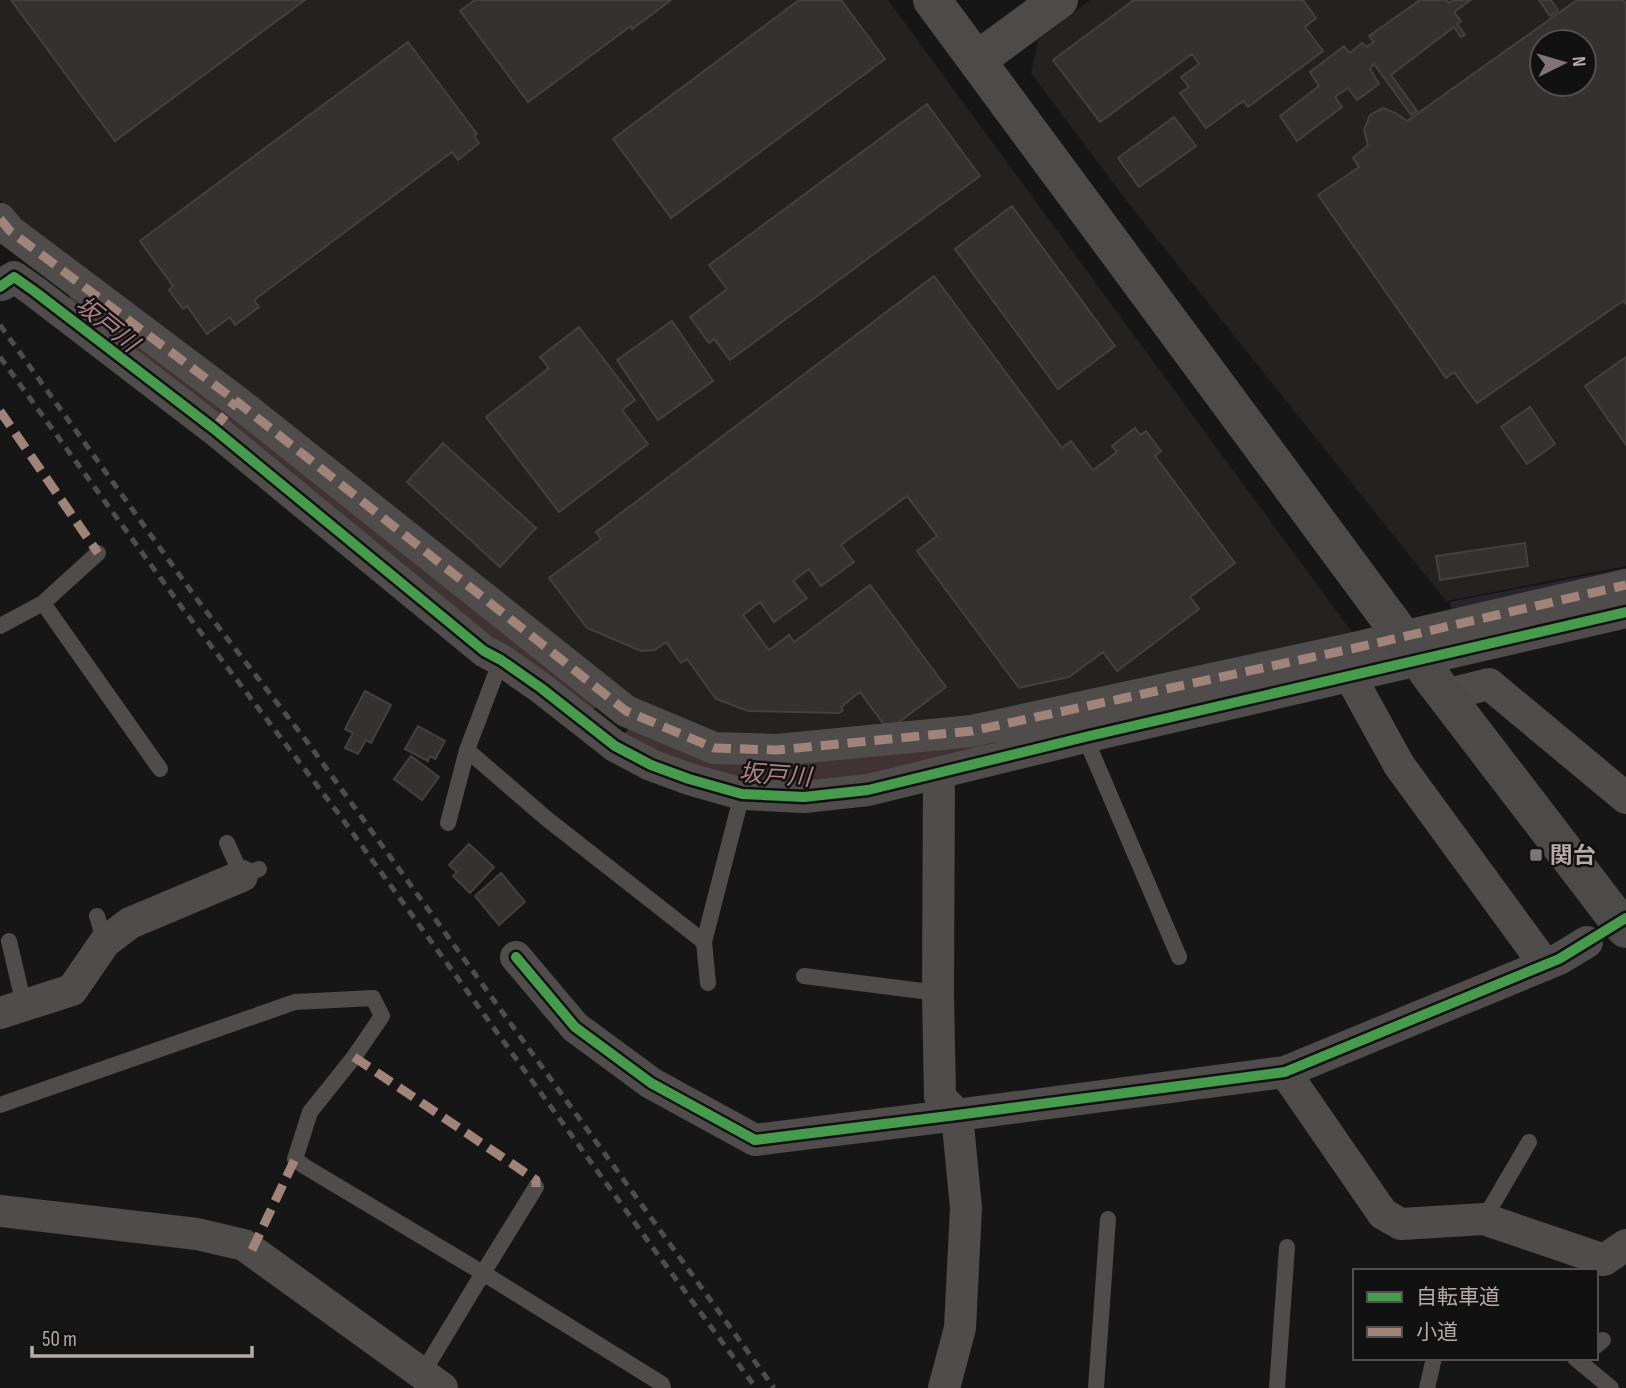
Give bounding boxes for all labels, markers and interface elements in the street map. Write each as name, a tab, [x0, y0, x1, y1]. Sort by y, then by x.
north arrow	[1528, 28, 1598, 98]
text: N	[1567, 56, 1590, 68]
water label: 坂戸川	[70, 290, 146, 360]
water label: 坂戸川	[738, 759, 815, 793]
place label: 関台	[1550, 842, 1596, 870]
marker: 関台	[1528, 847, 1544, 863]
legend	[1353, 1269, 1598, 1360]
text: 自転車道	[1416, 1285, 1500, 1310]
scale bar	[32, 1314, 252, 1358]
text: 小道	[1416, 1320, 1458, 1345]
text: 50 m	[42, 1327, 77, 1352]

